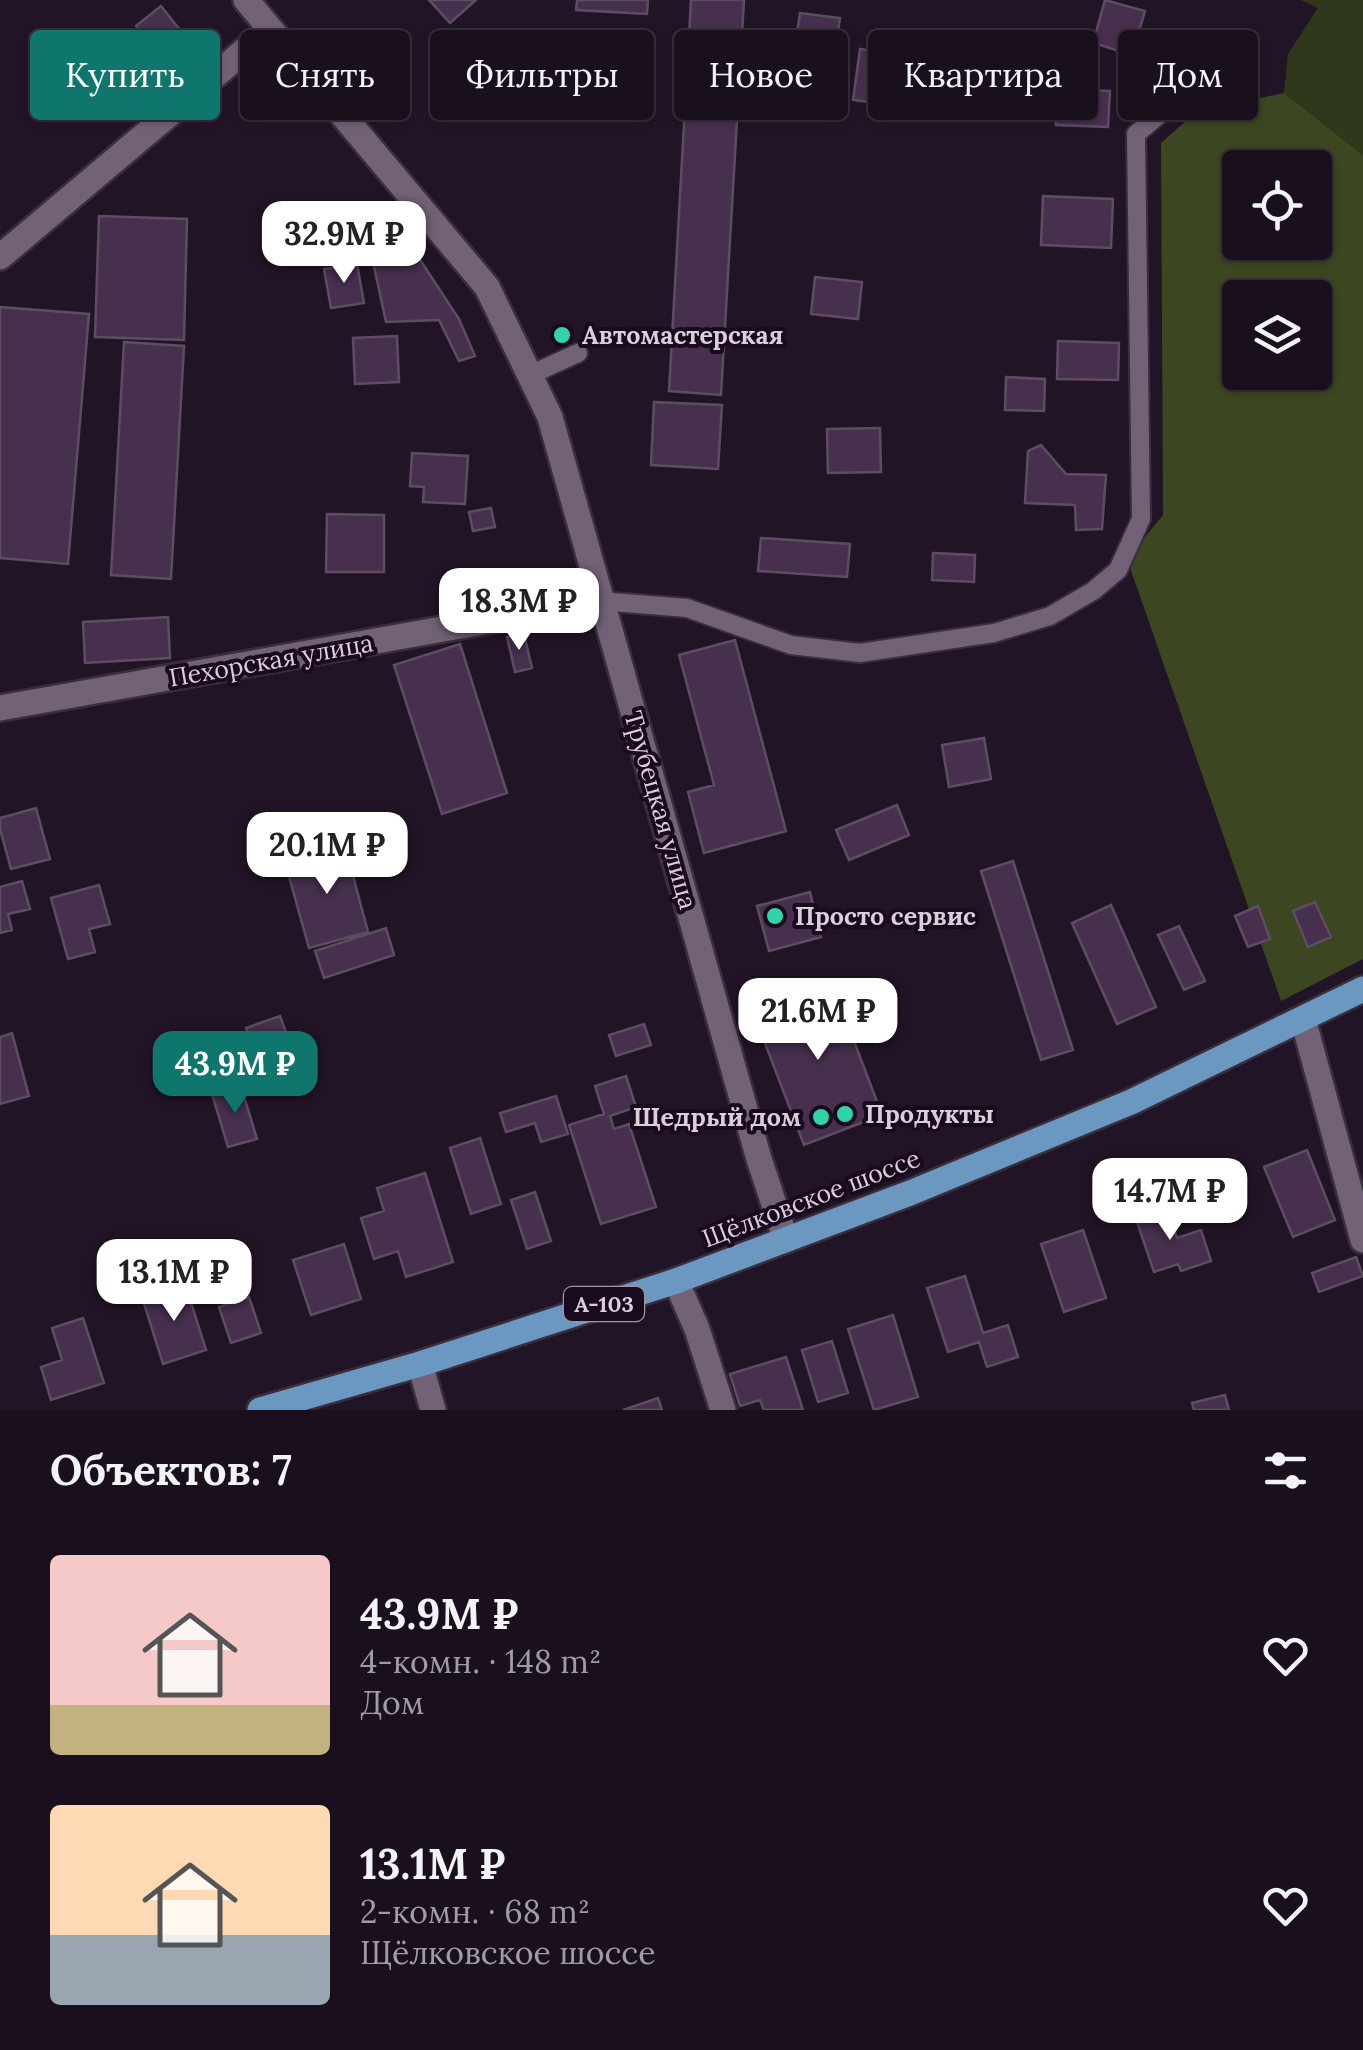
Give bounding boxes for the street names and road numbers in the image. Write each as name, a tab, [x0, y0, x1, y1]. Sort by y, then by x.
street label: Пехорская улица	[167, 626, 376, 694]
street label: Трубецкая улица	[617, 707, 705, 913]
street label: Щёлковское шоссе	[698, 1142, 924, 1254]
road number: А-103	[564, 1287, 644, 1321]

